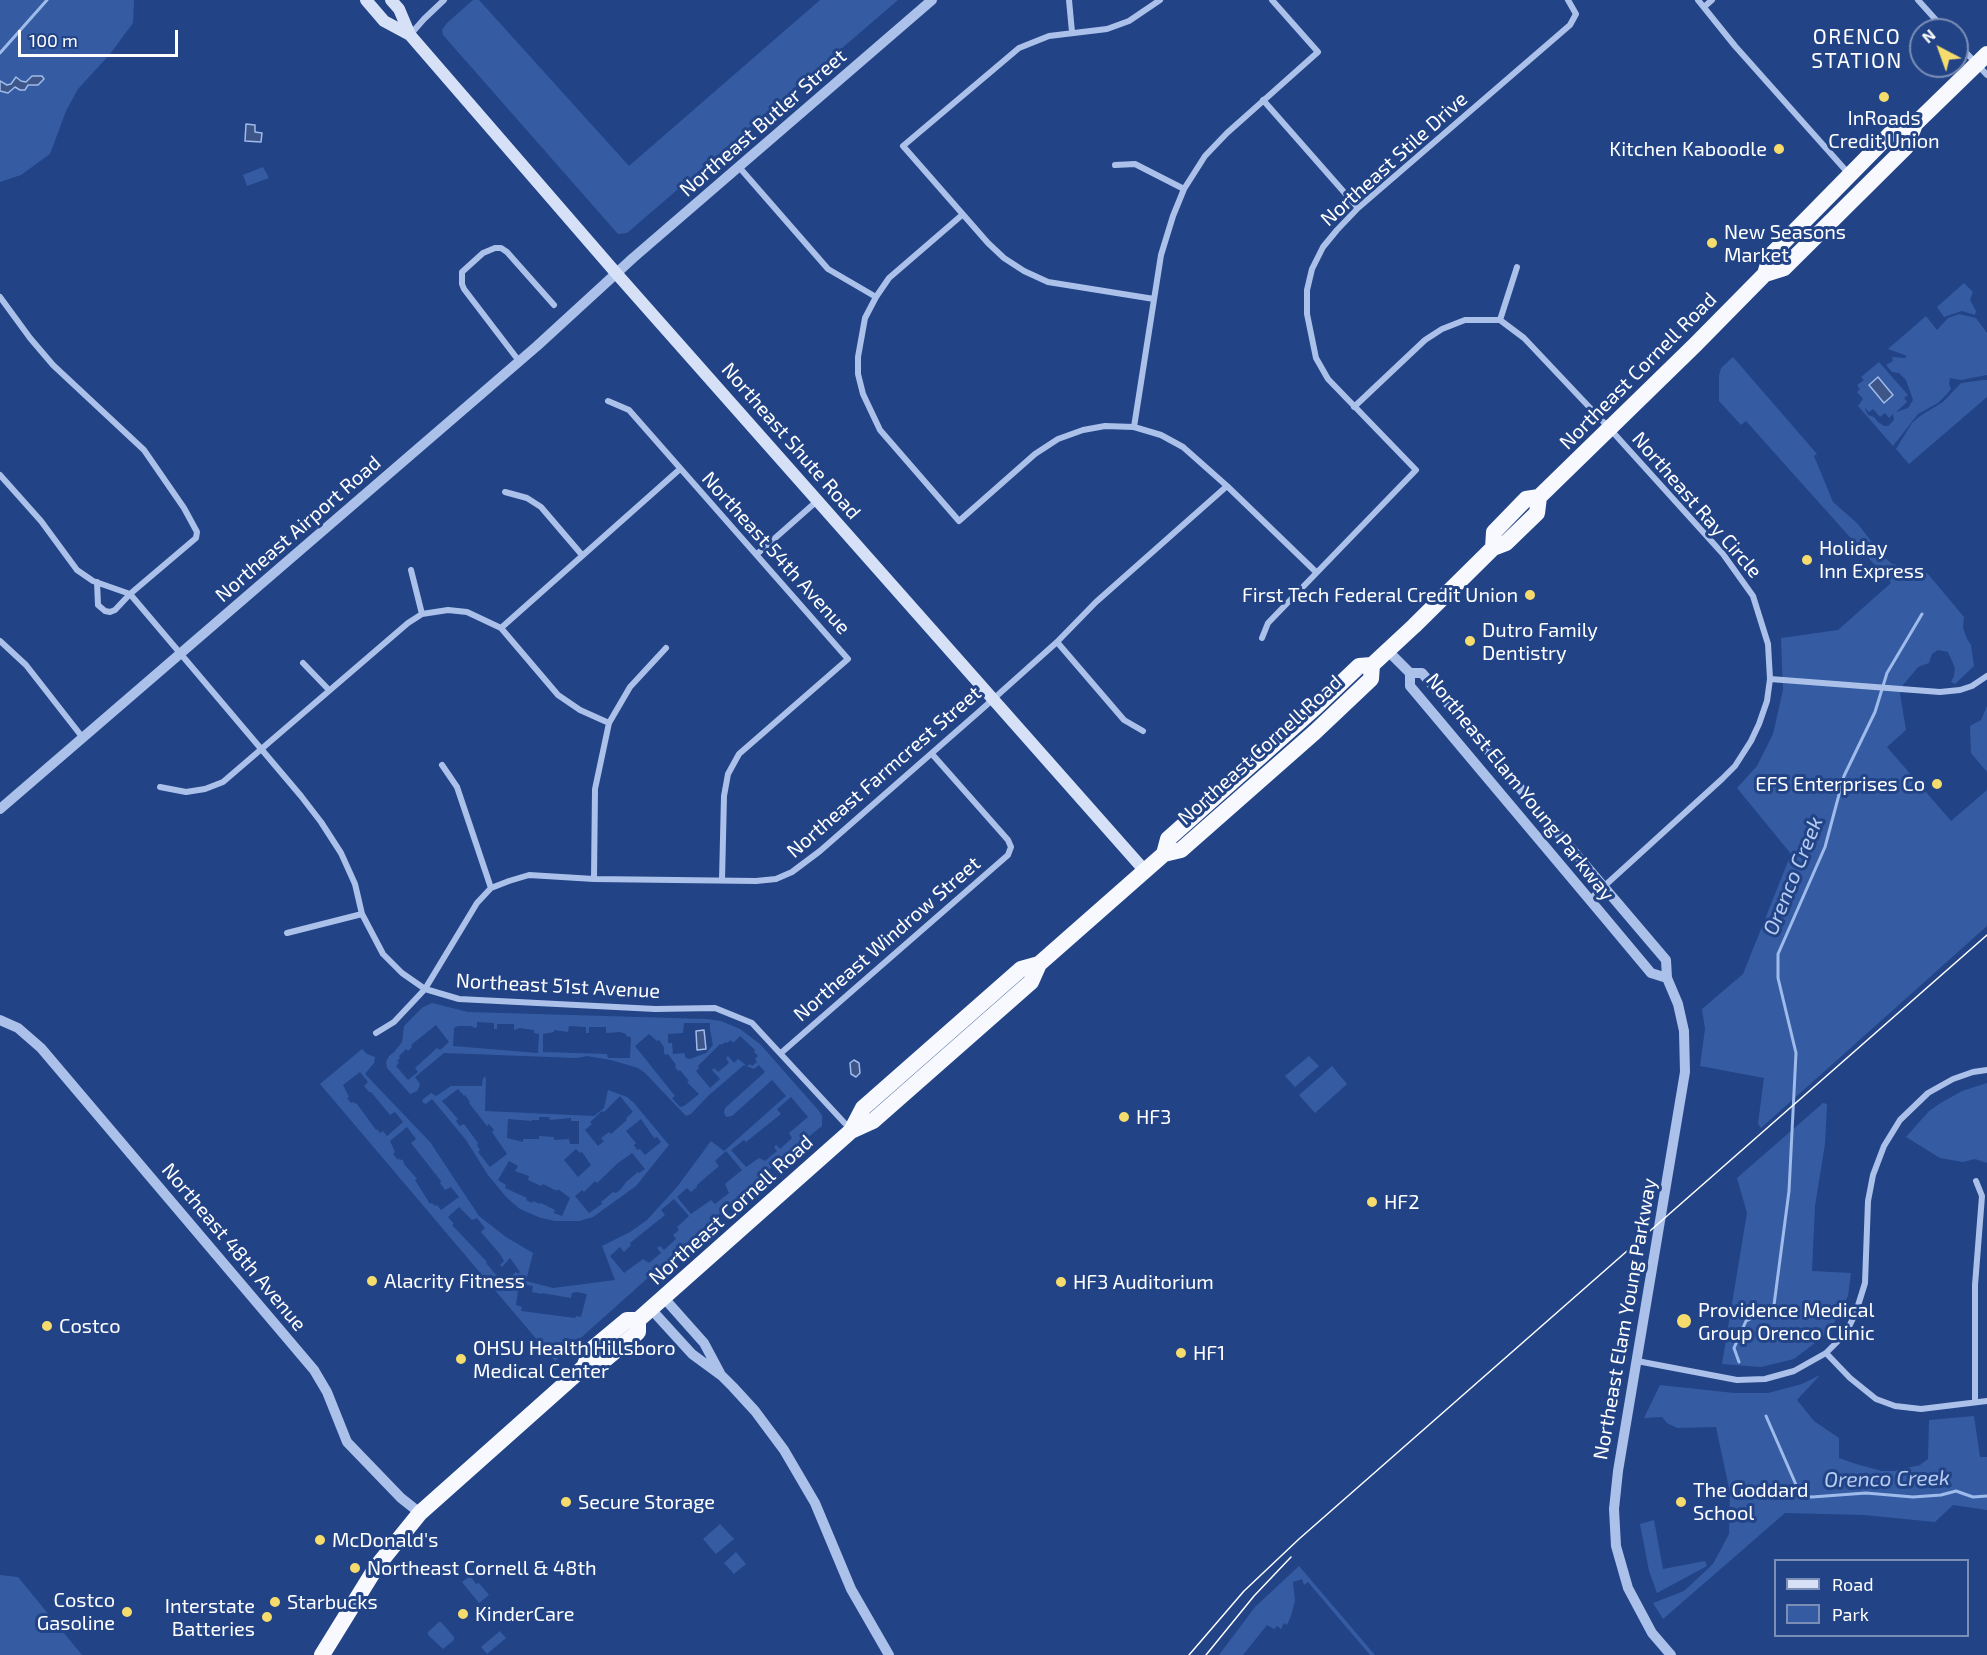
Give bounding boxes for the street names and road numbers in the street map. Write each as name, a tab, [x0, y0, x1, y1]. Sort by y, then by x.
street label: Northeast Butler Street	[675, 44, 851, 202]
street label: Northeast Stile Drive	[1316, 87, 1472, 231]
street label: Northeast Cornell Road	[1554, 287, 1722, 455]
street label: Northeast Shute Road	[716, 358, 866, 524]
street label: Northeast Ray Circle	[1627, 427, 1767, 583]
street label: Northeast Airport Road	[210, 451, 386, 607]
street label: Northeast 54th Avenue	[697, 467, 855, 639]
street label: Northeast Elam Young Parkway	[1421, 668, 1619, 906]
street label: Northeast Cornell Road	[1173, 670, 1347, 830]
street label: Northeast Farmcrest Street	[782, 681, 986, 863]
street label: Northeast Windrow Street	[789, 851, 985, 1027]
street label: Northeast 51st Avenue	[455, 969, 661, 1003]
street label: Northeast Cornell Road	[644, 1130, 818, 1290]
street label: Northeast 48th Avenue	[157, 1158, 311, 1336]
street label: Northeast Elam Young Parkway	[1588, 1176, 1662, 1462]

